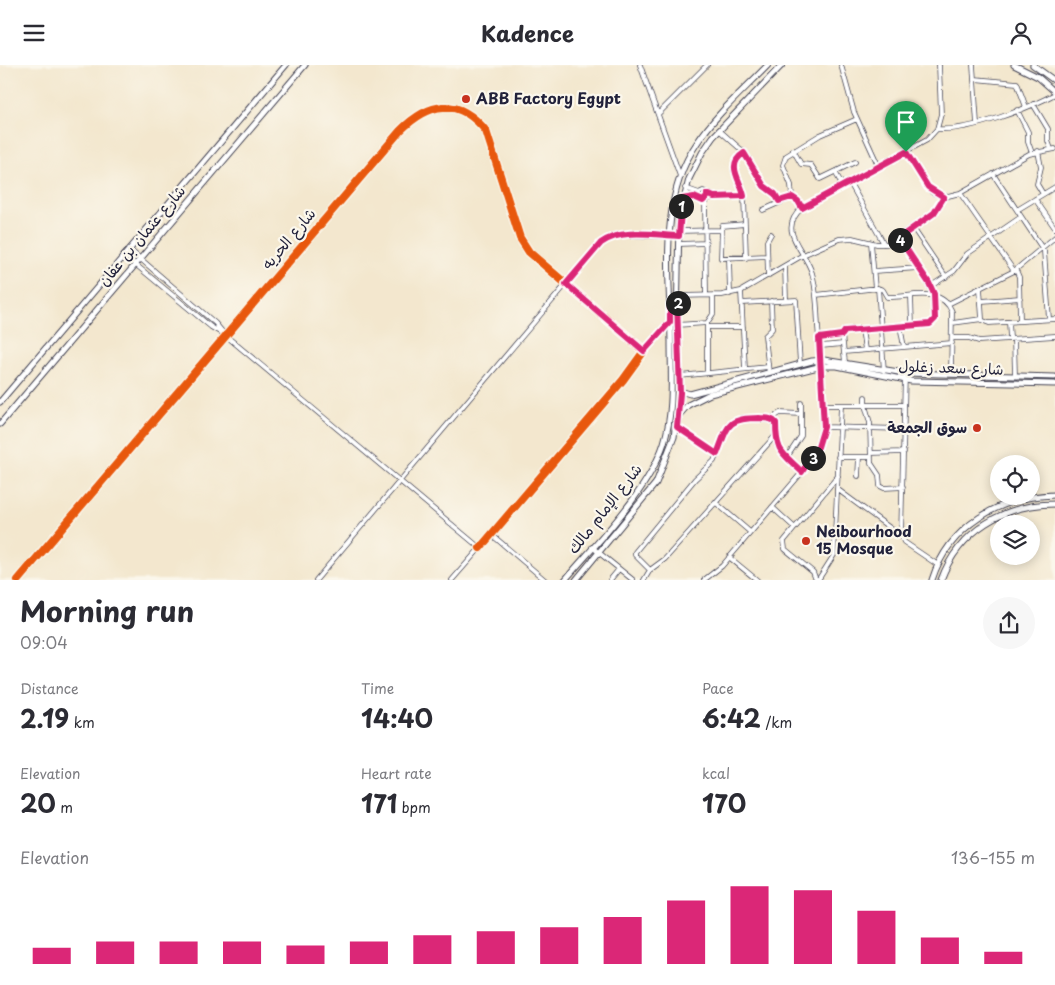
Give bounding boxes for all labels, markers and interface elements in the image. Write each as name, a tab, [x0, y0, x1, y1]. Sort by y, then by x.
text: Kadence	[481, 16, 574, 49]
icon: menu	[20, 19, 48, 47]
icon: person	[1007, 19, 1035, 47]
place label: ABB Factory Egypt	[475, 86, 621, 109]
marker: ABB Factory Egypt	[460, 93, 472, 105]
pin	[885, 101, 927, 152]
icon: arrive	[892, 108, 920, 136]
street label: شارع عثمان بن عفان	[92, 180, 190, 291]
pin: 1	[668, 193, 694, 219]
text: 1	[678, 196, 685, 217]
street label: شارع الحريه	[255, 202, 320, 274]
pin: 4	[888, 227, 912, 253]
text: 4	[896, 230, 905, 251]
pin: 2	[666, 291, 690, 315]
text: 2	[674, 293, 683, 314]
street label: شارع سعد زغلول	[898, 353, 1004, 380]
place label: سوق الجمعة	[887, 415, 967, 438]
marker: سوق الجمعة	[971, 422, 983, 434]
pin: 3	[800, 445, 826, 471]
text: 3	[809, 448, 818, 469]
map controls	[990, 455, 1040, 565]
button: locate	[990, 455, 1040, 505]
street label: شارع الإمام مالك	[561, 458, 647, 559]
button: layers	[990, 515, 1040, 565]
place label: Neibourhood 15 Mosque	[816, 519, 912, 559]
marker: Neibourhood 15 Mosque	[800, 535, 812, 547]
text: Morning run	[20, 589, 194, 632]
button: share	[983, 597, 1035, 649]
text: 09:04	[20, 630, 68, 654]
text: Distance	[20, 678, 79, 699]
text: Time	[361, 678, 394, 699]
text: Pace	[702, 678, 734, 699]
text: 2.19	[20, 699, 69, 737]
text: 14:40	[361, 699, 433, 737]
text: 6:42	[702, 699, 761, 737]
text: km	[69, 712, 95, 733]
text: /km	[761, 712, 792, 733]
text: Elevation	[20, 763, 80, 784]
text: Heart rate	[361, 763, 432, 784]
text: kcal	[702, 763, 730, 784]
text: 20	[20, 784, 56, 822]
text: 171	[361, 784, 397, 822]
text: 170	[702, 784, 746, 822]
text: m	[56, 797, 73, 818]
text: bpm	[397, 797, 431, 818]
text: Elevation	[20, 845, 89, 869]
text: 136–155 m	[951, 845, 1035, 869]

